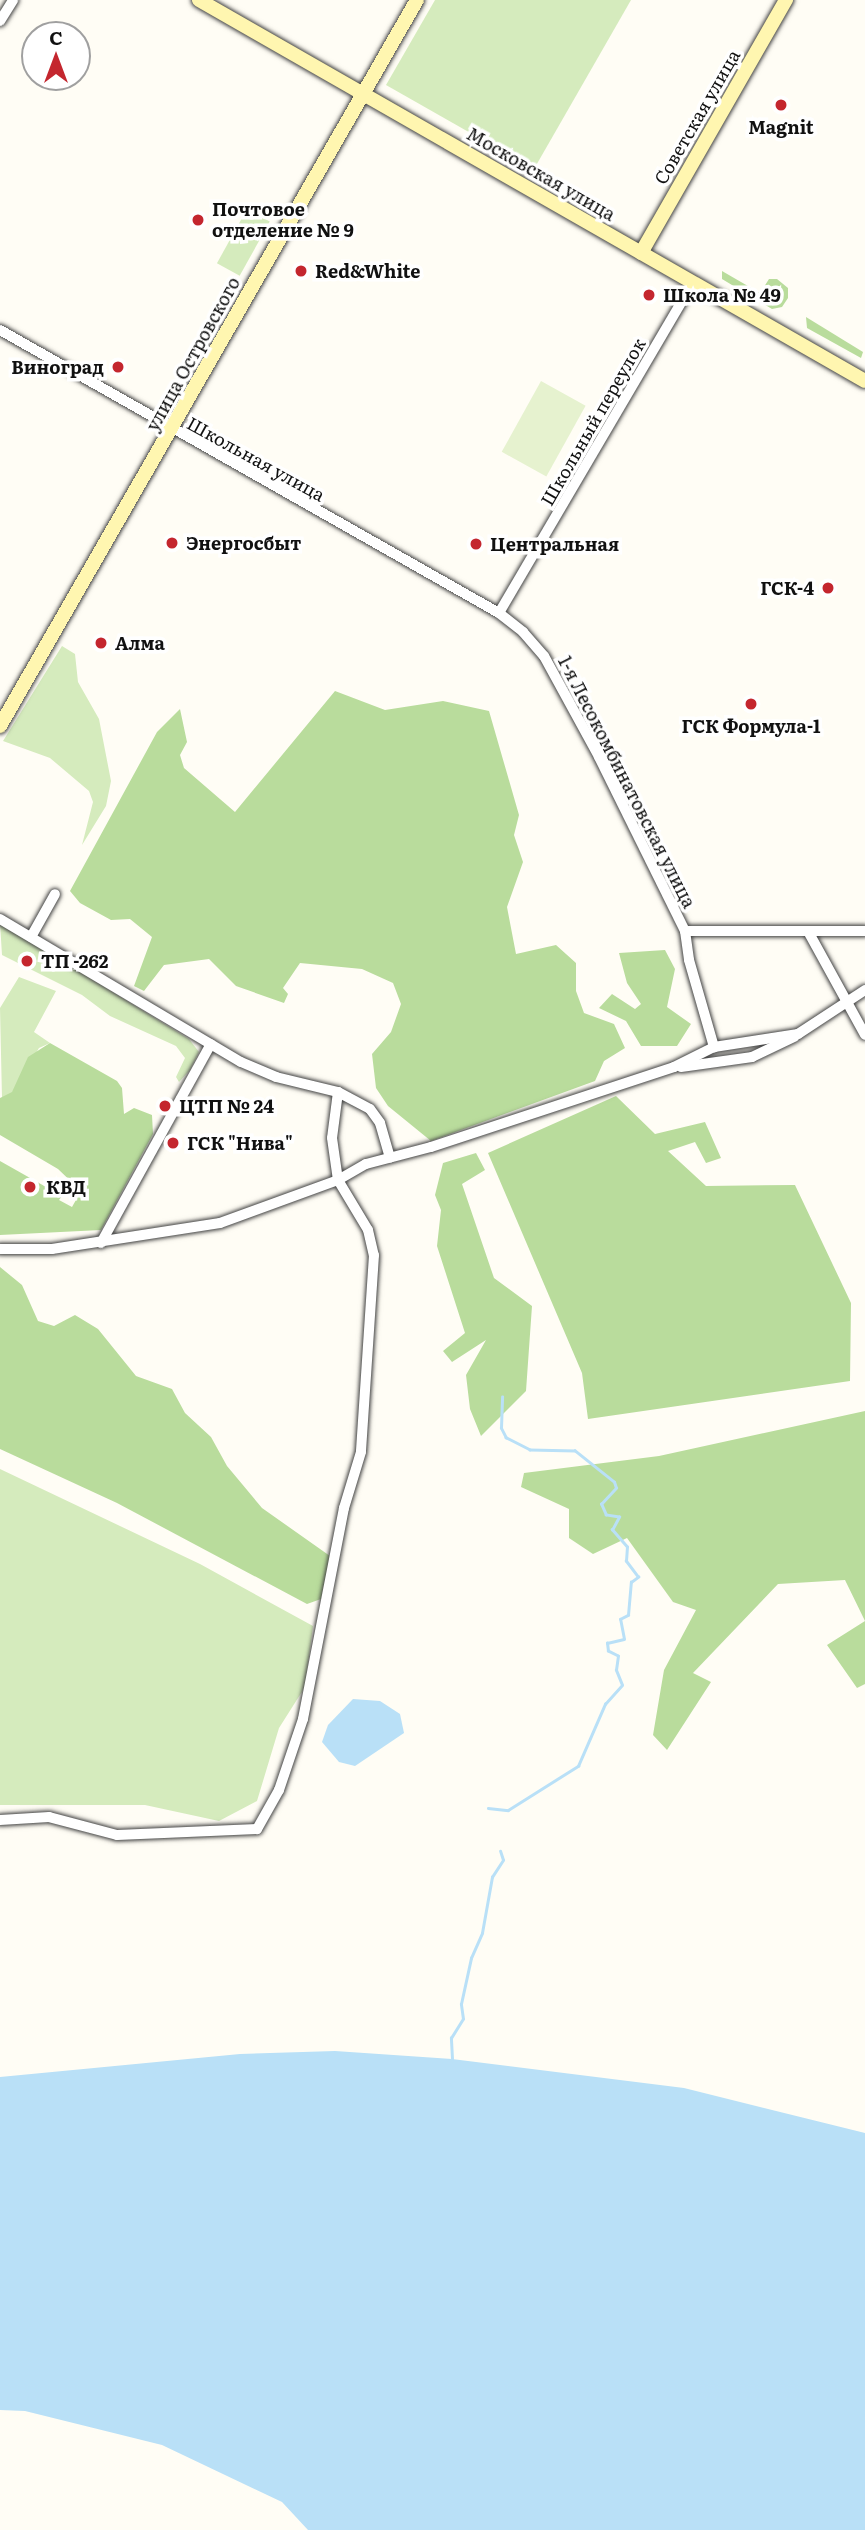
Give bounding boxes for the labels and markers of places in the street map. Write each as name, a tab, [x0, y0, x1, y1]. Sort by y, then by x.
marker: Magnit	[773, 97, 789, 113]
place label: Magnit	[748, 116, 814, 138]
place label: Почтовое отделение № 9	[212, 199, 354, 242]
marker: Почтовое отделение № 9	[190, 212, 206, 228]
place label: Red&White	[315, 260, 420, 282]
marker: Red&White	[293, 263, 309, 279]
place label: Школа № 49	[663, 284, 781, 306]
marker: Школа № 49	[641, 287, 657, 303]
place label: Виноград	[11, 356, 104, 378]
marker: Виноград	[110, 359, 126, 375]
place label: Энергосбыт	[186, 532, 301, 554]
place label: Центральная	[490, 533, 619, 555]
marker: Энергосбыт	[164, 535, 180, 551]
marker: Центральная	[468, 536, 484, 552]
place label: ГСК-4	[760, 577, 814, 599]
marker: ГСК-4	[820, 580, 836, 596]
place label: Алма	[115, 632, 165, 654]
marker: Алма	[93, 635, 109, 651]
marker: ГСК Формула-1	[743, 696, 759, 712]
place label: ГСК Формула-1	[682, 715, 820, 737]
place label: ТП -262	[41, 950, 109, 972]
marker: ТП -262	[19, 953, 35, 969]
place label: ЦТП № 24	[179, 1095, 274, 1117]
marker: ЦТП № 24	[157, 1098, 173, 1114]
place label: ГСК "Нива"	[187, 1132, 293, 1154]
marker: ГСК "Нива"	[165, 1135, 181, 1151]
place label: КВД	[46, 1176, 86, 1198]
marker: КВД	[20, 1177, 40, 1197]

